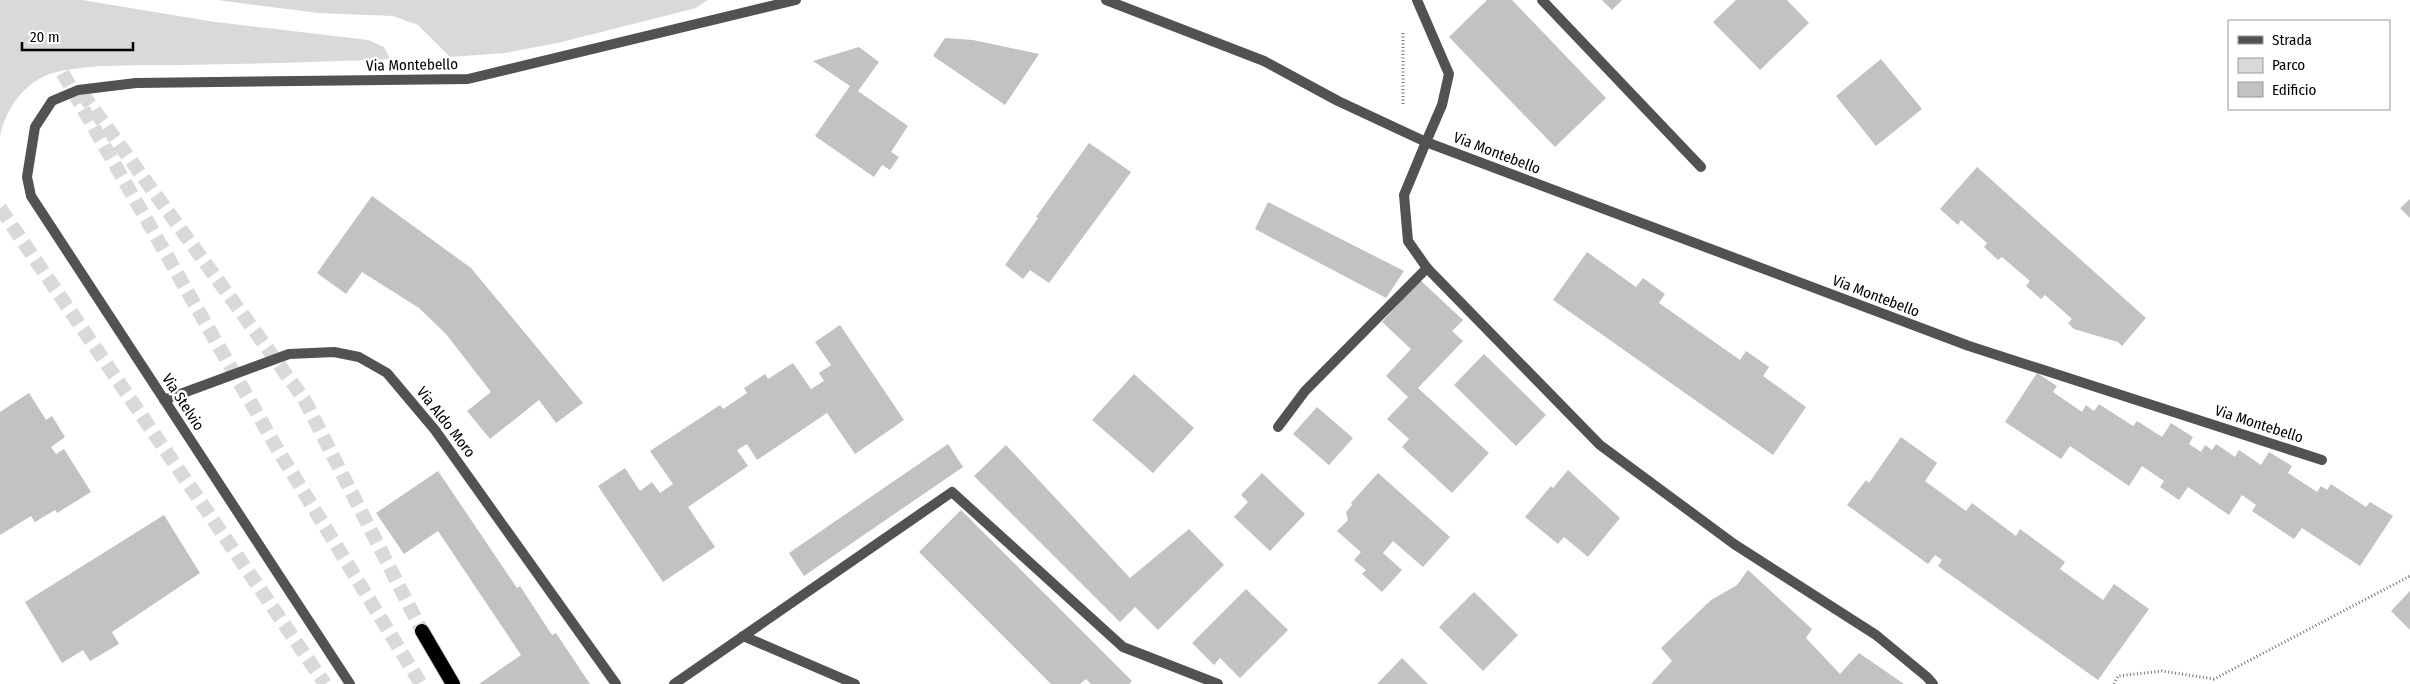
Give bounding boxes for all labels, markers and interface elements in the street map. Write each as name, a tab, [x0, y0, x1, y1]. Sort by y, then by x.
scale bar	[22, 20, 134, 52]
legend	[2228, 20, 2390, 110]
text: 20 m	[30, 28, 60, 46]
text: Strada	[2272, 31, 2312, 49]
street label: Via Montebello	[366, 55, 458, 75]
text: Parco	[2272, 56, 2305, 74]
text: Edificio	[2272, 81, 2317, 99]
street label: Via Montebello	[1451, 128, 1543, 178]
street label: Via Montebello	[1830, 271, 1922, 321]
street label: Via Stelvio	[158, 370, 208, 434]
street label: Via Aldo Moro	[413, 383, 479, 461]
street label: Via Montebello	[2212, 401, 2306, 447]

